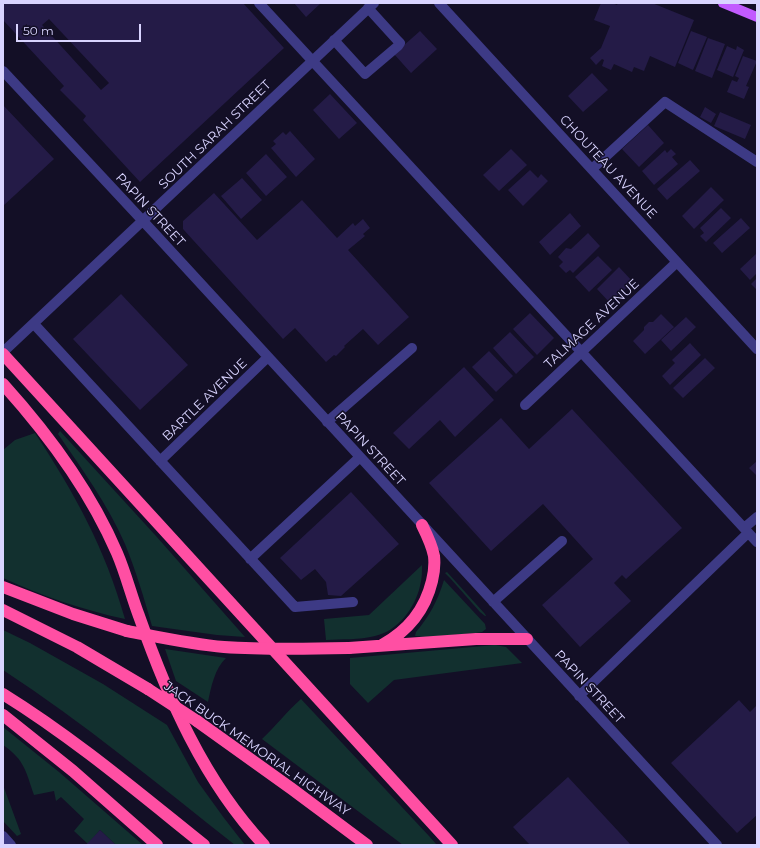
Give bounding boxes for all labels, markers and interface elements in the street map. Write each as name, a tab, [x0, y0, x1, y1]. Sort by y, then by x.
scale bar	[18, 16, 143, 42]
text: 50 m	[23, 23, 54, 38]
street label: SOUTH SARAH STREET	[156, 77, 274, 193]
street label: CHOUTEAU AVENUE	[556, 112, 660, 222]
street label: PAPIN STREET	[112, 170, 188, 250]
street label: TALMAGE AVENUE	[541, 276, 643, 372]
street label: BARTLE AVENUE	[159, 356, 251, 444]
street label: PAPIN STREET	[332, 409, 408, 489]
street label: PAPIN STREET	[551, 647, 627, 727]
street label: JACK BUCK MEMORIAL HIGHWAY	[161, 679, 353, 819]

